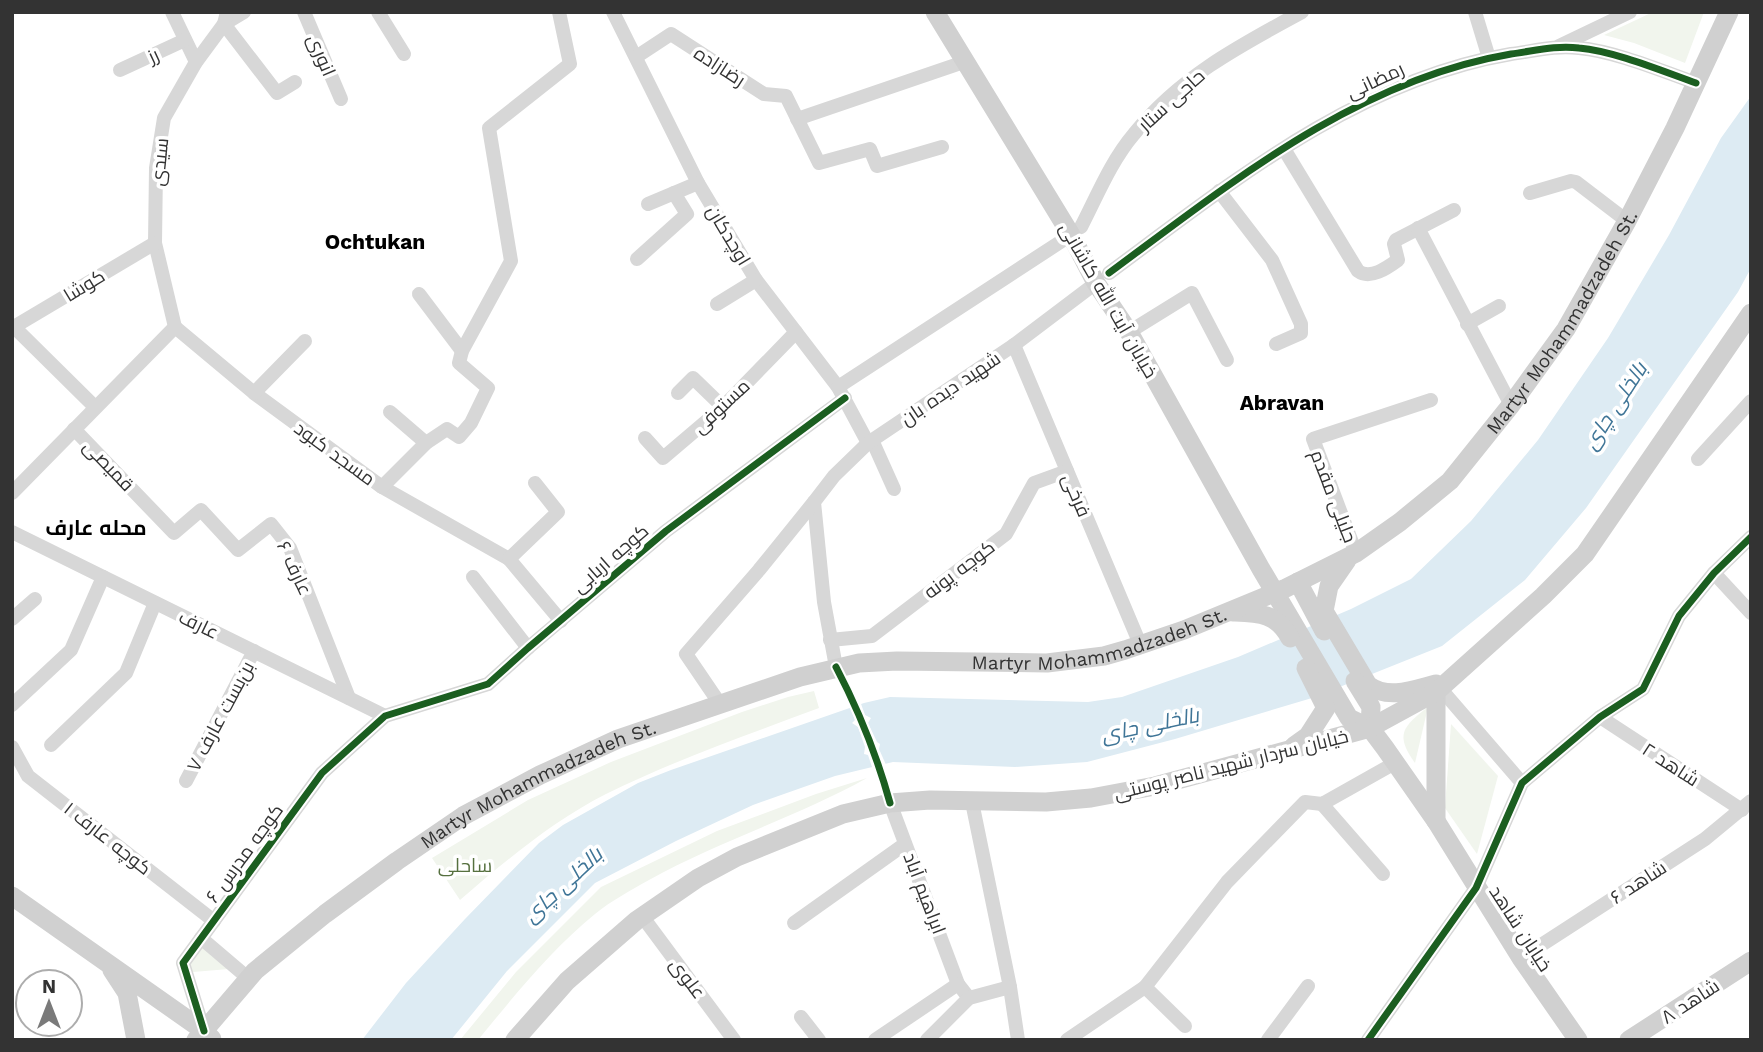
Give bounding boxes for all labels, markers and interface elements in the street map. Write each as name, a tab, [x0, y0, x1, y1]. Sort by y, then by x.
street label: انوری	[303, 31, 341, 80]
street label: رضازاده	[690, 41, 750, 91]
street label: رز	[143, 43, 163, 68]
street label: رمضانی	[1343, 57, 1408, 104]
street label: حاجی ستار	[1132, 64, 1209, 137]
street label: سیدی	[146, 137, 173, 187]
street label: اوچدکان	[701, 201, 756, 270]
street label: Martyr Mohammadzadeh St.	[1481, 207, 1643, 439]
street label: خیابان آیت الله کاشانی	[1055, 218, 1163, 382]
district label: Ochtukan	[325, 229, 425, 254]
street label: کوشا	[59, 264, 109, 307]
street label: شهید دیده بان	[896, 346, 1005, 430]
water label: بالخلی چای	[1577, 356, 1654, 455]
street label: مستوفی	[688, 374, 755, 439]
district label: Abravan	[1240, 390, 1324, 415]
street label: مسجد کبود	[290, 416, 380, 490]
street label: قمیصی	[79, 435, 139, 496]
street label: جلیلی مقدم	[1303, 447, 1362, 547]
street label: فرخی	[1057, 470, 1096, 520]
district label: محله عارف	[45, 515, 147, 540]
street label: کوچه اربابی	[567, 519, 654, 598]
street label: کوچه پونه	[919, 535, 1000, 604]
street label: عارف ۶	[272, 537, 317, 599]
street label: Martyr Mohammadzadeh St.	[971, 603, 1230, 675]
street label: عارف	[175, 605, 222, 644]
street label: بن‌بست عارف ۷	[182, 657, 259, 775]
water label: بالخلی چای	[1099, 702, 1203, 749]
street label: Martyr Mohammadzadeh St.	[416, 716, 659, 854]
street label: خیابان سردار شهید ناصر پوستی	[1112, 724, 1351, 806]
street label: شاهد ۲	[1638, 738, 1703, 791]
street label: کوچه عارف ۱	[59, 797, 156, 880]
street label: کوچه مدرس ۶	[201, 799, 289, 908]
water label: بالخلی چای	[518, 841, 610, 929]
street label: ابراهیم آباد	[897, 849, 951, 938]
park label: ساحلی	[438, 854, 492, 877]
street label: شاهد ۶	[1606, 856, 1671, 909]
street label: خیابان شاهد	[1484, 881, 1557, 976]
street label: علوی	[665, 953, 710, 1003]
north arrow	[14, 968, 84, 1038]
street label: شاهد ۸	[1657, 974, 1724, 1029]
text: N	[42, 975, 56, 998]

